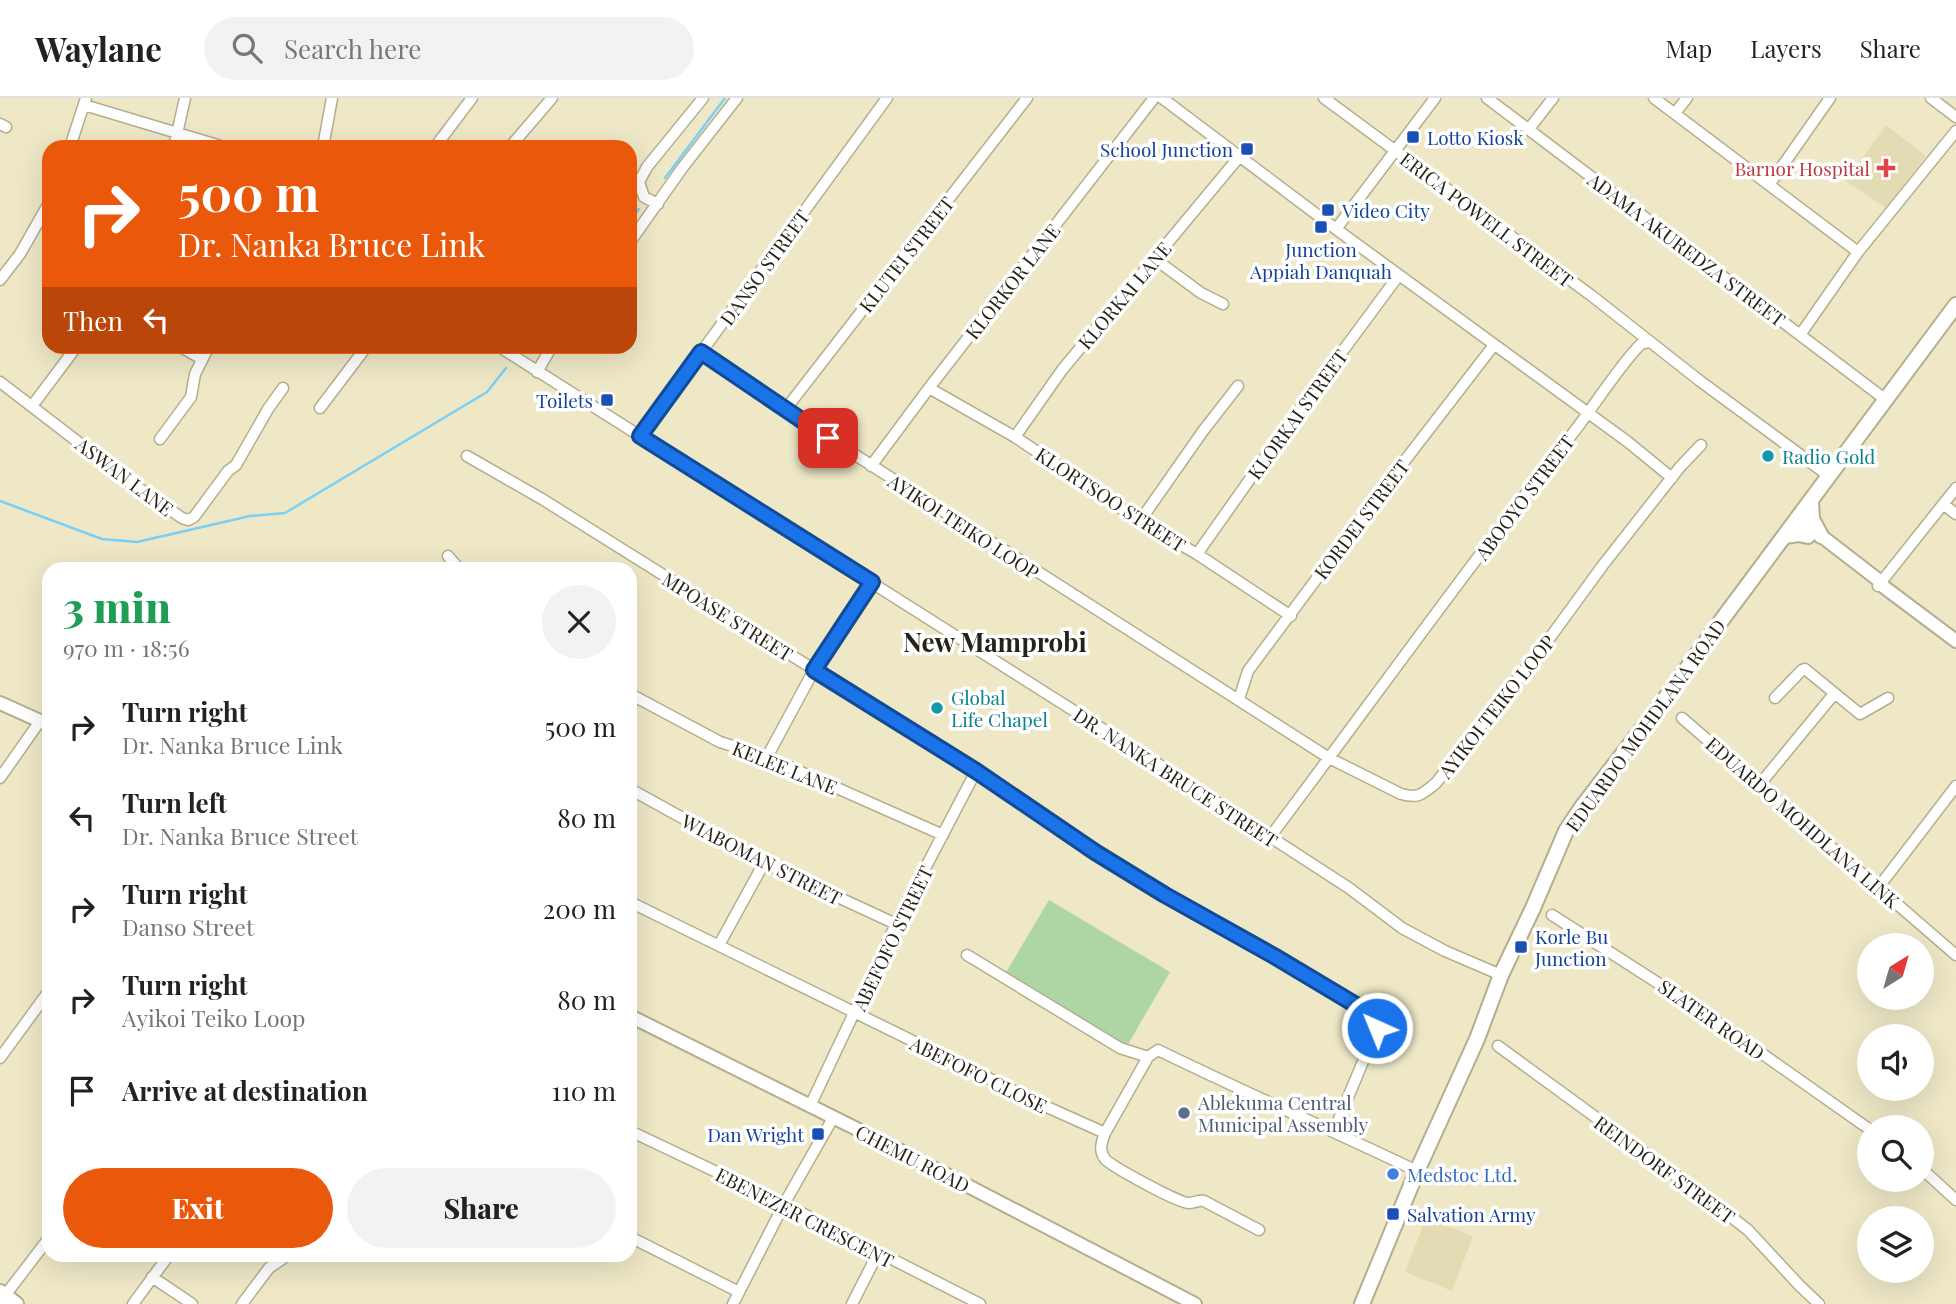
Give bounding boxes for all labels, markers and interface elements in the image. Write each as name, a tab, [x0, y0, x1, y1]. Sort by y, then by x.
search box	[204, 17, 694, 80]
text: Waylane	[35, 26, 162, 70]
icon: search	[228, 29, 266, 67]
text: Search here	[284, 31, 421, 66]
text: Map	[1666, 32, 1712, 64]
text: Layers	[1750, 32, 1822, 64]
text: Share	[1860, 32, 1921, 64]
place label: Lotto Kiosk	[1427, 124, 1524, 150]
marker: Lotto Kiosk	[1405, 129, 1421, 145]
place label: School Junction	[1100, 136, 1234, 162]
marker: School Junction	[1239, 141, 1255, 157]
street label: ERICA POWELL STREET	[1395, 145, 1579, 293]
place label: Barnor Hospital	[1735, 155, 1871, 181]
marker: Barnor Hospital	[1876, 158, 1896, 178]
text: 500 m	[178, 159, 319, 224]
street label: ADAMA AKUREDZA STREET	[1582, 166, 1791, 332]
icon: right	[63, 168, 154, 259]
street label: KLUTEI STREET	[853, 191, 960, 317]
place label: Video City	[1341, 197, 1430, 223]
marker: Video City	[1320, 202, 1336, 218]
street label: DANSO STREET	[713, 204, 815, 330]
street label: KLORKOR LANE	[959, 218, 1065, 344]
marker: Junction Appiah Danquah	[1313, 219, 1329, 235]
text: Dr. Nanka Bruce Link	[178, 222, 485, 265]
street label: KLORKAI LANE	[1071, 236, 1177, 354]
place label: Junction Appiah Danquah	[1249, 236, 1392, 284]
icon: left	[137, 301, 175, 339]
text: Then	[63, 303, 123, 338]
street label: KLORKAI STREET	[1241, 344, 1353, 484]
place label: Toilets	[536, 387, 593, 413]
marker: Toilets	[599, 392, 615, 408]
pin	[798, 408, 858, 468]
icon: arrive	[809, 419, 847, 457]
street label: ABOOYO STREET	[1468, 429, 1580, 566]
street label: ASWAN LANE	[70, 430, 179, 521]
street label: KLORTSOO STREET	[1031, 441, 1191, 557]
place label: Radio Gold	[1782, 443, 1875, 469]
marker: Radio Gold	[1760, 448, 1776, 464]
street label: KORDEI STREET	[1307, 454, 1415, 584]
street label: AYIKOI TEIKO LOOP	[883, 467, 1045, 585]
street label: MPOASE STREET	[658, 565, 798, 667]
text: 3 min	[63, 578, 171, 634]
button: close	[542, 585, 616, 659]
street label: EDUARDO MOHDLANA ROAD	[1559, 614, 1731, 836]
district label: New Mamprobi	[903, 624, 1087, 659]
street label: AYIKOI TEIKO LOOP	[1431, 629, 1560, 784]
text: 970 m · 18:56	[63, 632, 190, 663]
place label: Global Life Chapel	[951, 684, 1048, 732]
text: Turn right	[122, 694, 248, 729]
marker: Global Life Chapel	[929, 700, 945, 716]
street label: DR. NANKA BRUCE STREET	[1069, 701, 1283, 853]
icon: right	[63, 708, 101, 746]
text: 500 m	[544, 709, 616, 744]
text: Dr. Nanka Bruce Link	[122, 729, 343, 760]
street label: EDUARDO MOHDLANA LINK	[1701, 731, 1906, 914]
street label: KELEE LANE	[729, 734, 841, 800]
text: Turn left	[122, 785, 227, 820]
icon: left	[63, 799, 101, 837]
text: 80 m	[557, 800, 616, 835]
street label: WIABOMAN STREET	[677, 807, 847, 911]
text: Dr. Nanka Bruce Street	[122, 820, 358, 851]
street label: ABEFOFO STREET	[845, 861, 938, 1016]
text: Turn right	[122, 876, 248, 911]
icon: right	[63, 890, 101, 928]
text: 200 m	[543, 891, 616, 926]
text: Danso Street	[122, 911, 254, 942]
place label: Korle Bu Junction	[1534, 923, 1608, 971]
north arrow	[1857, 933, 1934, 1010]
map controls	[1857, 933, 1934, 1283]
marker: Korle Bu Junction	[1513, 939, 1529, 955]
text: Turn right	[122, 967, 248, 1002]
street label: SLATER ROAD	[1654, 973, 1770, 1065]
icon: right	[63, 981, 101, 1019]
text: 80 m	[557, 982, 616, 1017]
position arrow	[1340, 991, 1414, 1065]
text: Ayikoi Teiko Loop	[122, 1002, 305, 1033]
button: sound	[1857, 1024, 1934, 1101]
street label: ABEFOFO CLOSE	[905, 1029, 1052, 1118]
icon: arrive	[63, 1072, 101, 1110]
text: Arrive at destination	[122, 1073, 368, 1108]
text: 110 m	[552, 1073, 616, 1108]
place label: Ablekuma Central Municipal Assembly	[1197, 1089, 1368, 1137]
marker: Ablekuma Central Municipal Assembly	[1176, 1105, 1192, 1121]
street label: REINDORF STREET	[1589, 1109, 1741, 1229]
button: search	[1857, 1115, 1934, 1192]
street label: CHEMU ROAD	[852, 1118, 974, 1198]
place label: Dan Wright	[707, 1121, 804, 1147]
marker: Dan Wright	[810, 1126, 826, 1142]
street label: EBENEZER CRESCENT	[712, 1161, 899, 1273]
place label: Medstoc Ltd.	[1407, 1161, 1517, 1187]
marker: Medstoc Ltd.	[1385, 1166, 1401, 1182]
button: Exit	[63, 1168, 333, 1248]
button: Share	[347, 1168, 616, 1248]
place label: Salvation Army	[1407, 1201, 1536, 1227]
marker: Salvation Army	[1385, 1206, 1401, 1222]
button: layers	[1857, 1206, 1934, 1283]

